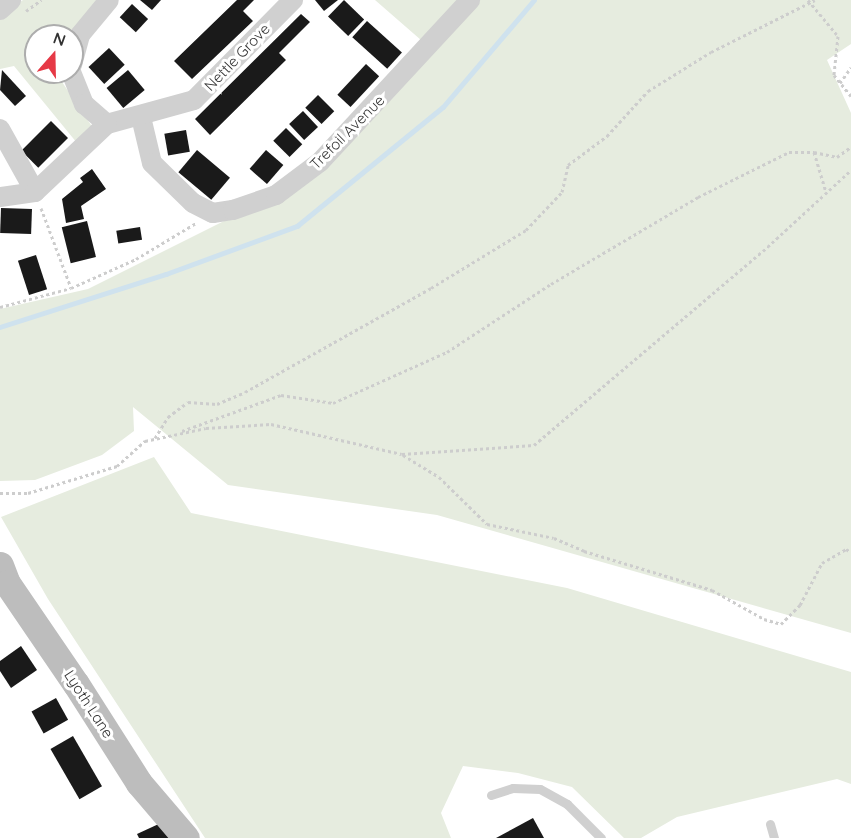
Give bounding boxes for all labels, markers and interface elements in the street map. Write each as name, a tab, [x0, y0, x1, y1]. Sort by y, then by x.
street label: Nettle Grove	[200, 20, 274, 94]
north arrow	[24, 24, 84, 84]
text: N	[51, 28, 68, 50]
street label: Trefoil Avenue	[306, 91, 388, 173]
street label: Lyoth Lane	[60, 667, 118, 741]

